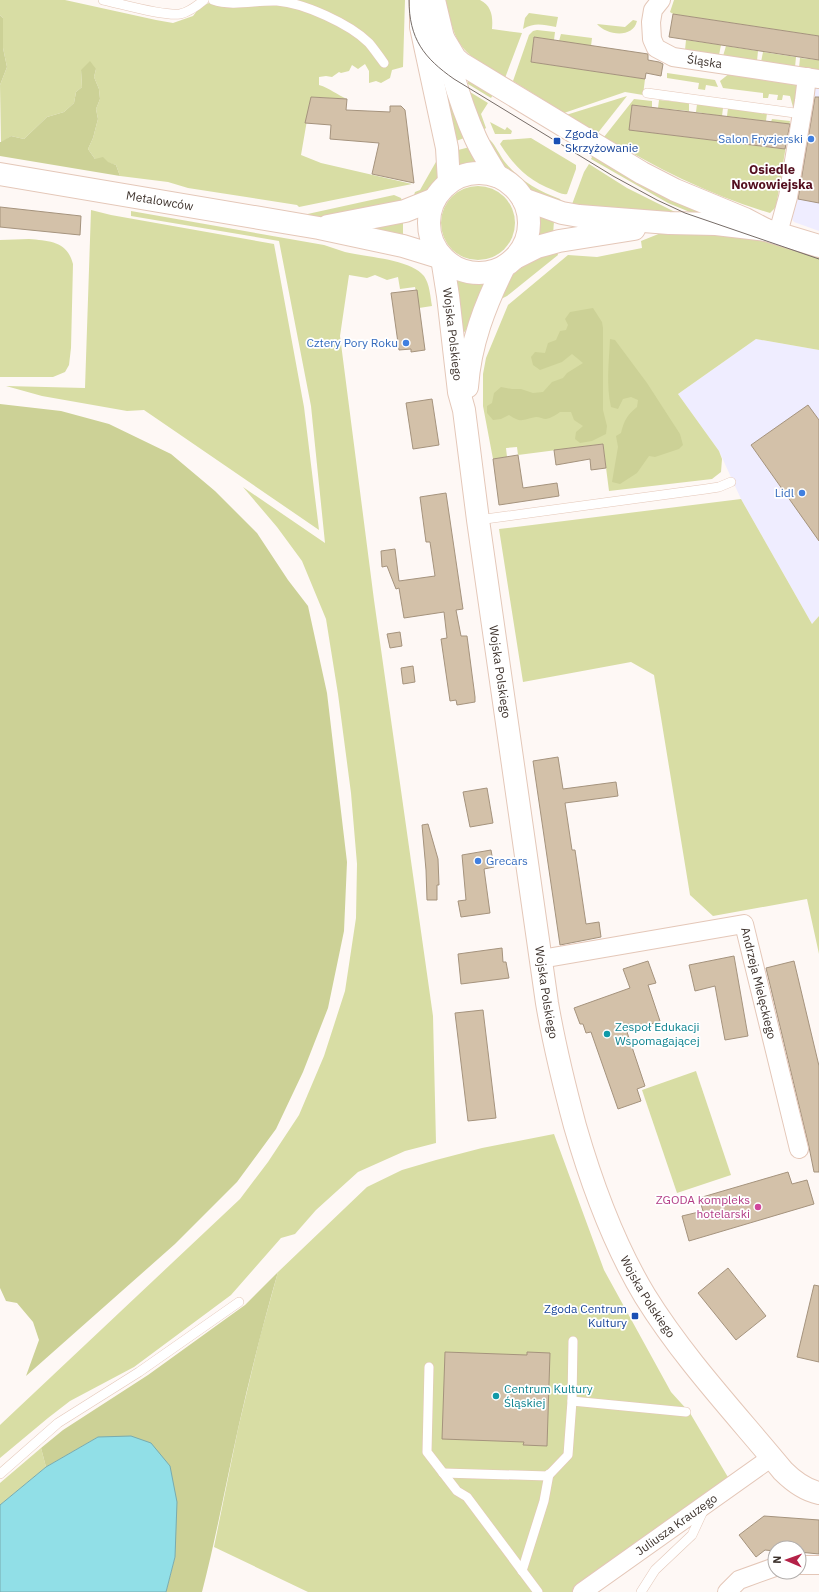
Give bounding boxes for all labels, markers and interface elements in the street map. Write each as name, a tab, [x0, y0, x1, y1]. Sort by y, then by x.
street label: Śląska	[686, 51, 724, 71]
place label: Zgoda Skrzyżowanie	[565, 126, 639, 155]
place label: Salon Fryzjerski	[718, 131, 803, 146]
marker: Salon Fryzjerski	[806, 134, 816, 144]
marker: Zgoda Skrzyżowanie	[552, 136, 562, 146]
district label: Osiedle Nowowiejska	[731, 161, 813, 193]
street label: Metalowców	[125, 187, 195, 214]
street label: Wojska Polskiego	[440, 287, 466, 382]
place label: Cztery Pory Roku	[307, 335, 398, 350]
marker: Cztery Pory Roku	[401, 338, 411, 348]
place label: Lidl	[775, 485, 794, 500]
marker: Lidl	[797, 488, 807, 498]
street label: Wojska Polskiego	[486, 624, 514, 719]
place label: Grecars	[486, 853, 528, 868]
marker: Grecars	[473, 856, 483, 866]
street label: Andrzeja Mielęckiego	[738, 926, 780, 1041]
street label: Wojska Polskiego	[532, 945, 562, 1040]
place label: Zespoł Edukacji Wspomagającej	[615, 1019, 700, 1048]
marker: Zespoł Edukacji Wspomagającej	[602, 1029, 612, 1039]
place label: ZGODA kompleks hotelarski	[656, 1192, 750, 1221]
marker: ZGODA kompleks hotelarski	[753, 1202, 763, 1212]
street label: Wojska Polskiego	[617, 1253, 679, 1341]
place label: Zgoda Centrum Kultury	[544, 1301, 627, 1330]
marker: Zgoda Centrum Kultury	[630, 1311, 640, 1321]
place label: Centrum Kultury Śląskiej	[504, 1381, 593, 1410]
marker: Centrum Kultury Śląskiej	[491, 1391, 501, 1401]
street label: Juliusza Krauzego	[632, 1490, 720, 1559]
north arrow	[767, 1540, 807, 1580]
text: N	[770, 1555, 784, 1564]

